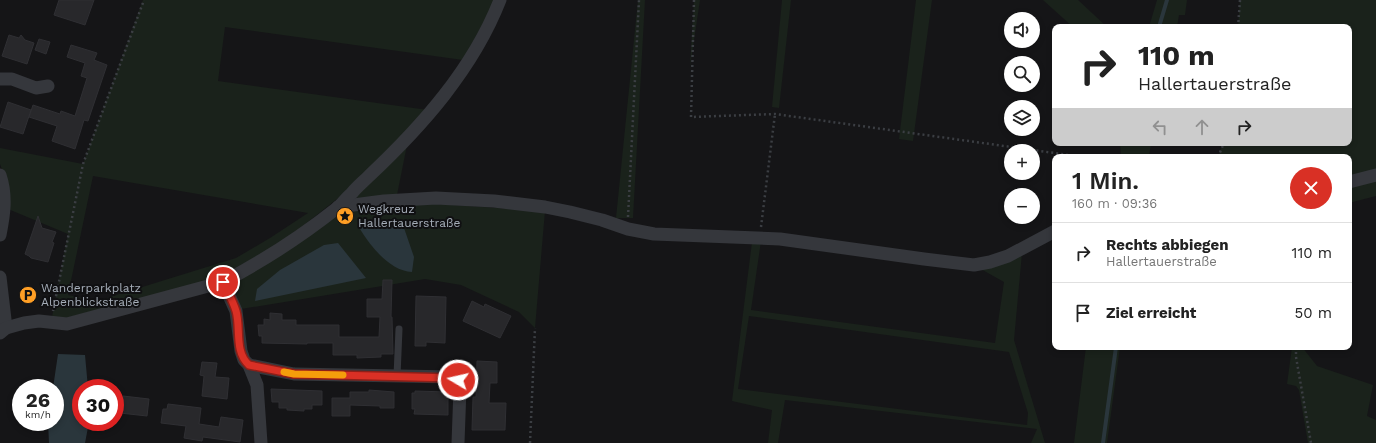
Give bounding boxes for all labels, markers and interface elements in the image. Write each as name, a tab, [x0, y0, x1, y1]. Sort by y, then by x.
map controls	[1004, 12, 1040, 224]
button: sound	[1004, 12, 1040, 48]
text: 110 m	[1138, 39, 1215, 72]
icon: right	[1072, 40, 1124, 92]
button: search	[1004, 56, 1040, 92]
text: Hallertauerstraße	[1138, 73, 1292, 94]
button: layers	[1004, 100, 1040, 136]
icon: left	[1149, 116, 1171, 138]
icon: ahead	[1191, 116, 1213, 138]
icon: right	[1233, 116, 1255, 138]
button: +	[1004, 144, 1040, 180]
text: 1 Min.	[1072, 167, 1139, 195]
button: close	[1290, 167, 1332, 209]
button: −	[1004, 188, 1040, 224]
text: 160 m · 09:36	[1072, 196, 1157, 211]
place label: Wegkreuz Hallertauerstraße	[358, 202, 460, 230]
place icon: Wegkreuz Hallertauerstraße	[335, 206, 355, 226]
text: Rechts abbiegen	[1106, 236, 1228, 254]
icon: right	[1072, 242, 1094, 264]
text: 110 m	[1292, 244, 1332, 262]
text: Hallertauerstraße	[1106, 254, 1217, 269]
pin	[206, 265, 240, 299]
icon: arrive	[212, 271, 234, 293]
place label: Wanderparkplatz Alpenblickstraße	[41, 281, 141, 309]
parking icon: Wanderparkplatz Alpenblickstraße	[18, 285, 38, 305]
icon: arrive	[1072, 302, 1094, 324]
text: Ziel erreicht	[1106, 304, 1196, 322]
text: 50 m	[1295, 304, 1332, 322]
position arrow	[437, 359, 479, 401]
speed limit sign: 30	[72, 379, 124, 431]
text: 26	[26, 388, 50, 412]
text: km/h	[25, 409, 51, 420]

